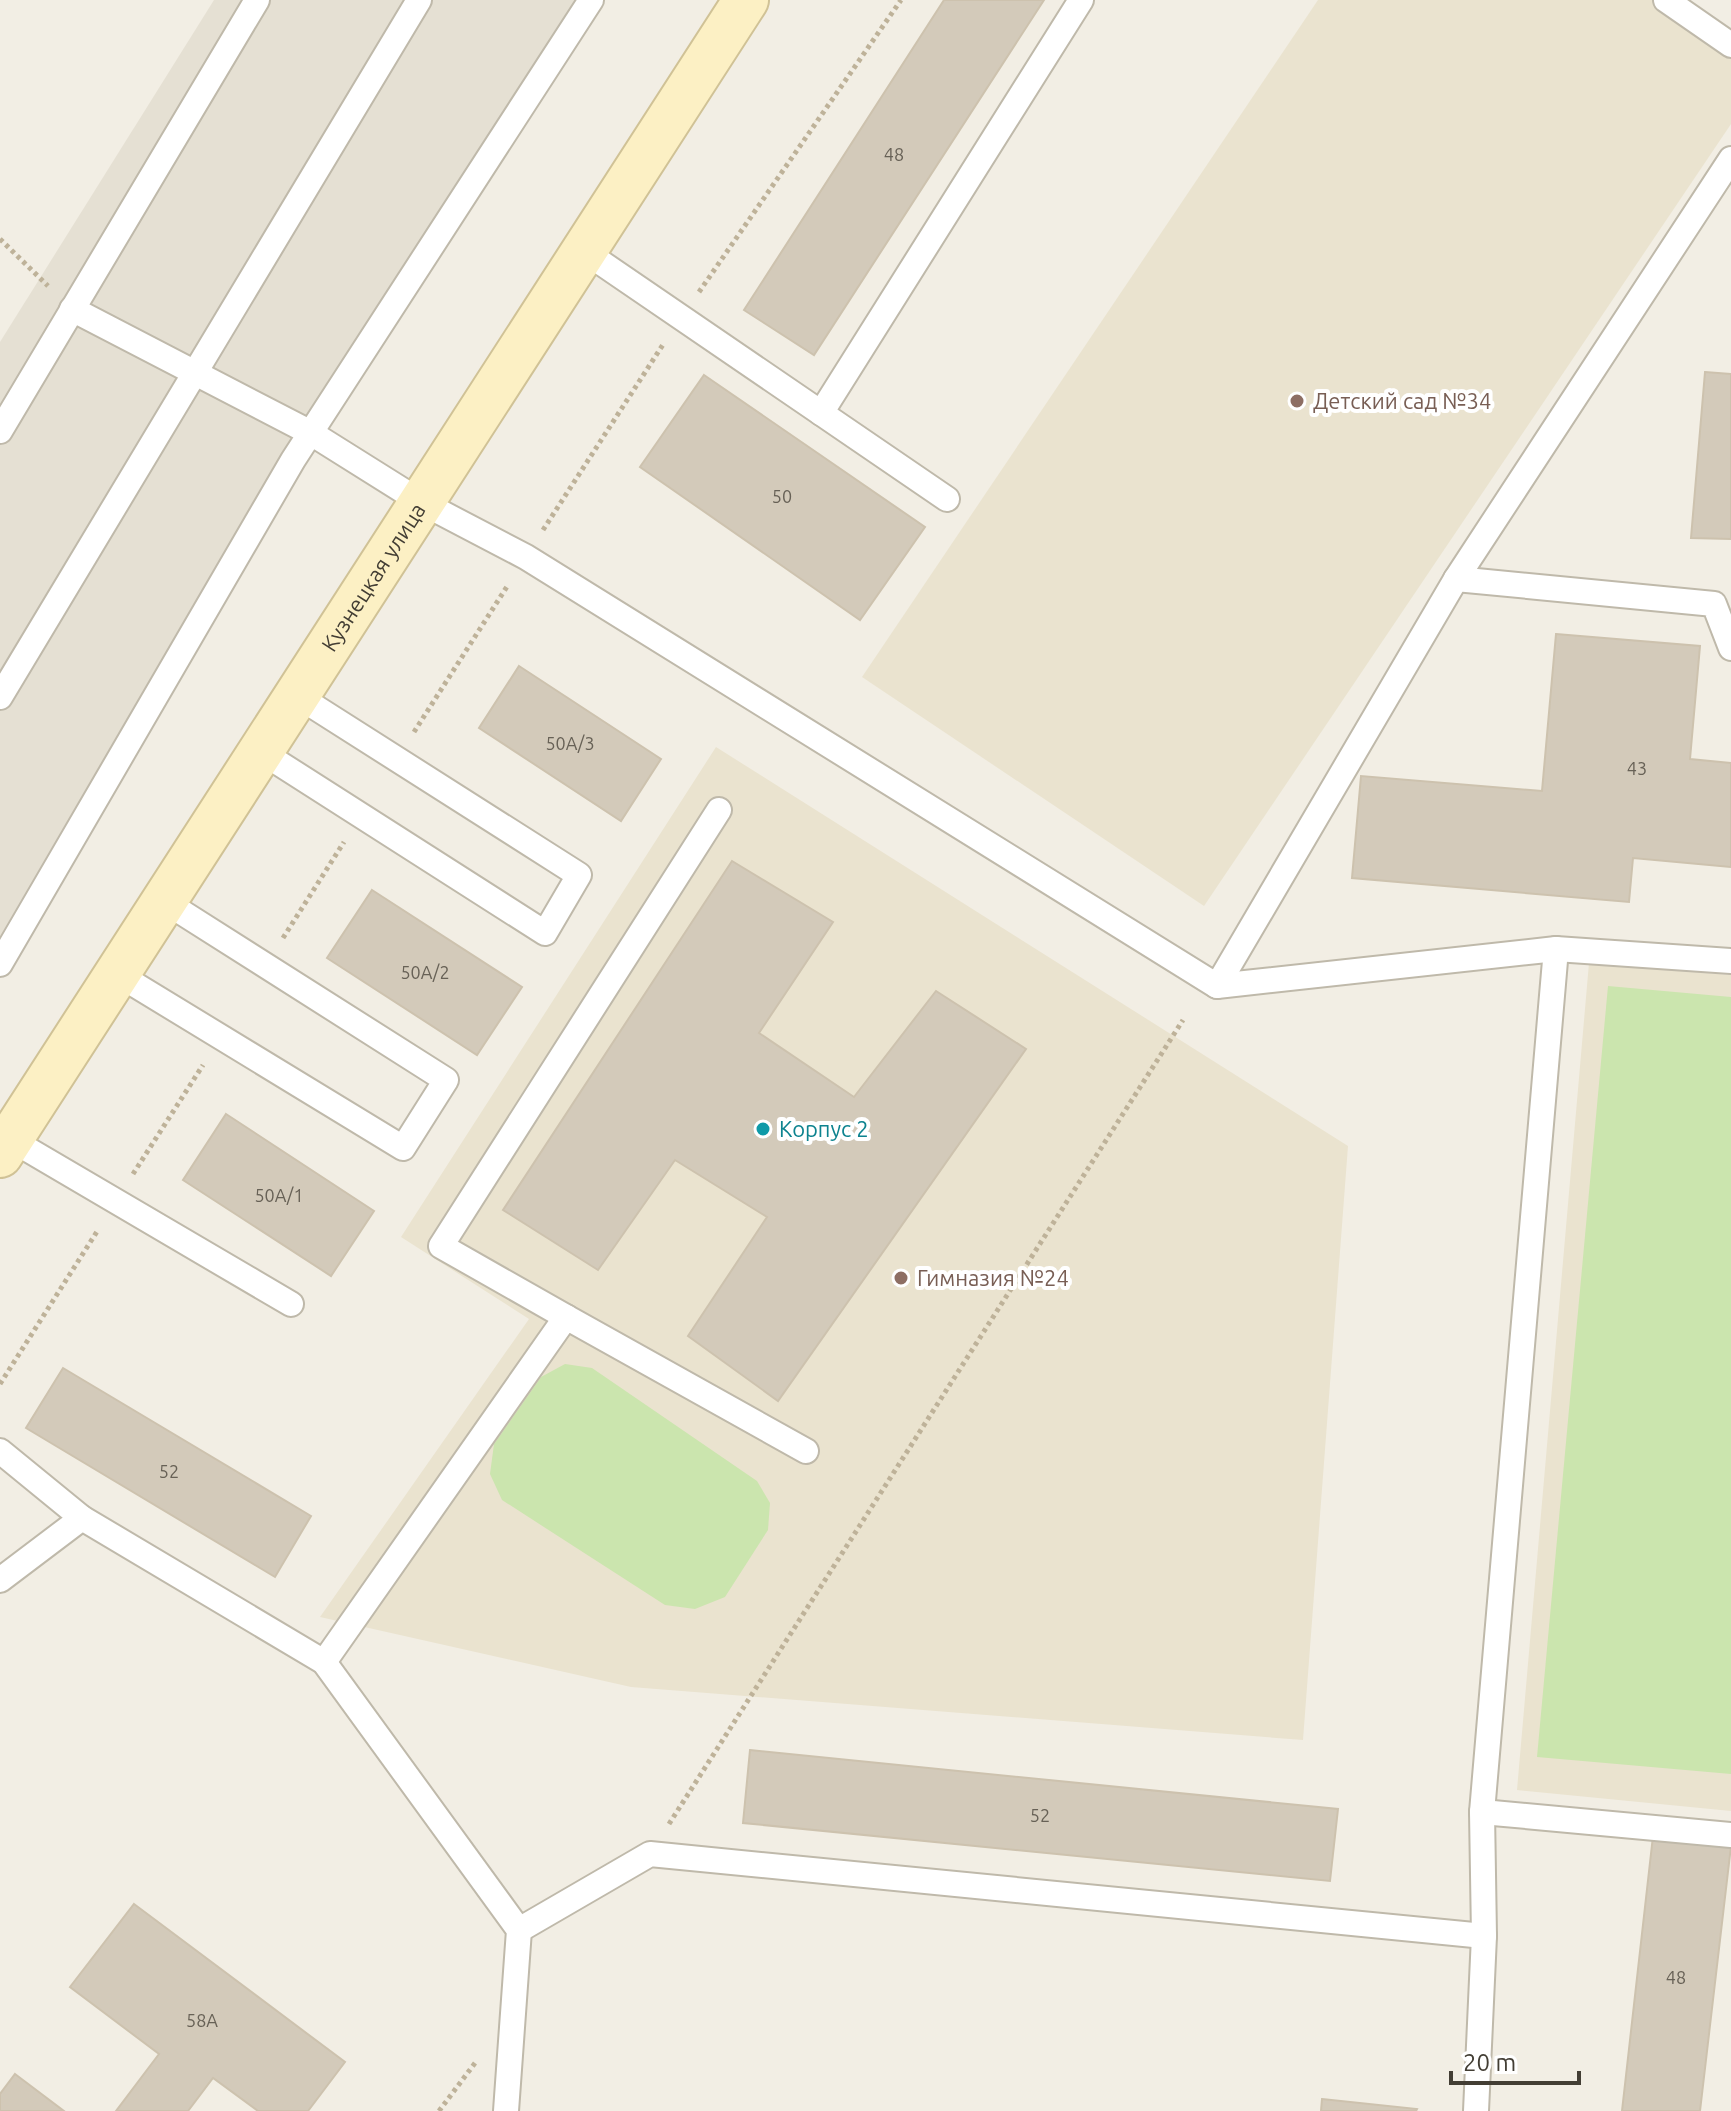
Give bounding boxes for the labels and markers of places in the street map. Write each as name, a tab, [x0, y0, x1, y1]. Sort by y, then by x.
place label: Детский сад №34	[1313, 388, 1491, 413]
marker: Детский сад №34	[1288, 392, 1306, 410]
place label: Корпус 2	[779, 1116, 869, 1141]
marker: Корпус 2	[754, 1120, 772, 1138]
place label: Гимназия №24	[917, 1265, 1069, 1290]
marker: Гимназия №24	[892, 1269, 910, 1287]

